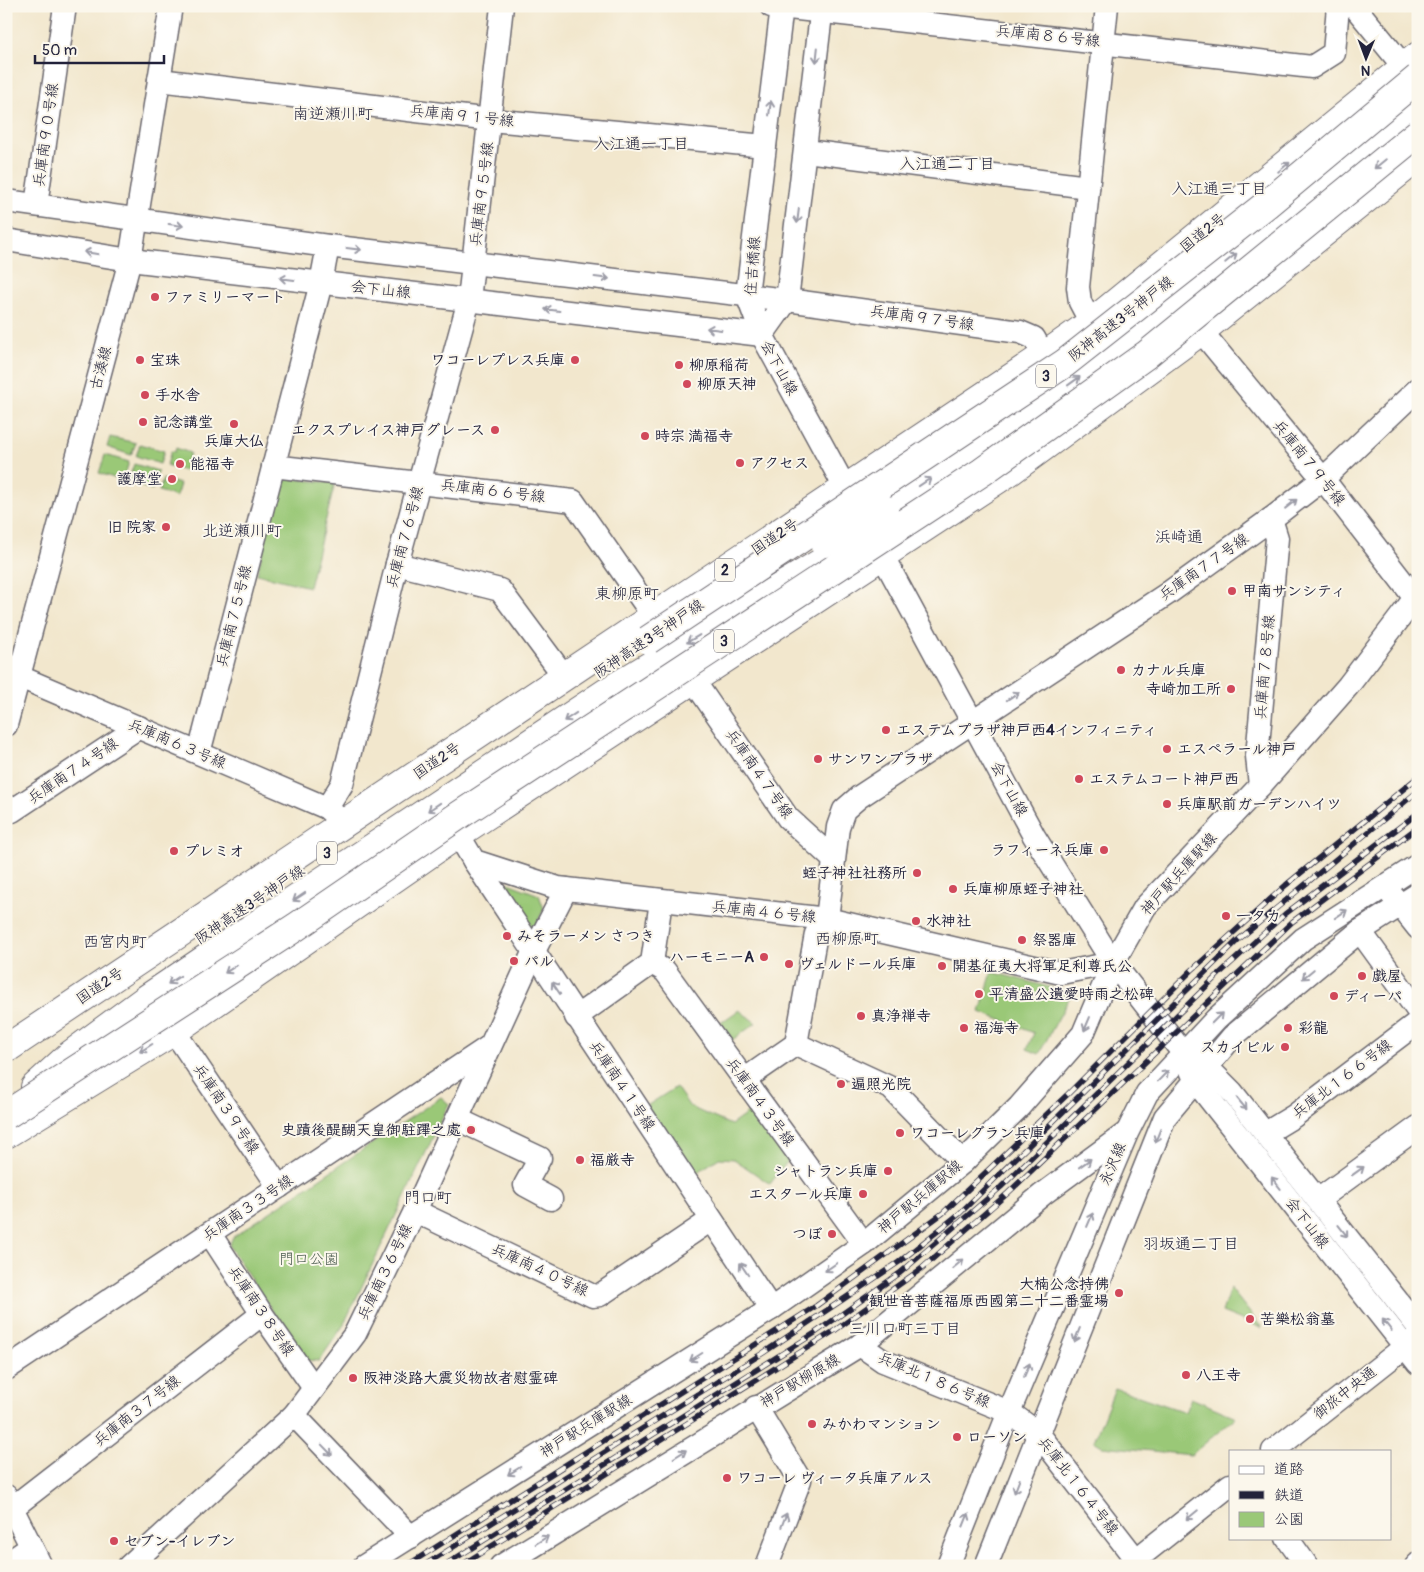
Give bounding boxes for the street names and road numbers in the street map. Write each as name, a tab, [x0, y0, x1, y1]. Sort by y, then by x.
street label: 兵庫南８６号線	[995, 21, 1101, 51]
street label: 兵庫南９０号線	[29, 82, 63, 188]
street label: 兵庫南９１号線	[409, 101, 515, 131]
street label: 兵庫南９５号線	[466, 141, 498, 247]
street label: 国道2号	[1176, 209, 1230, 257]
street label: 住吉橋線	[741, 235, 765, 297]
street label: 阪神高速3号神戸線	[1065, 272, 1177, 366]
street label: 会下山線	[350, 277, 412, 303]
street label: 兵庫南９７号線	[869, 301, 975, 335]
street label: 会下山線	[756, 337, 802, 399]
street label: 古湊線	[86, 344, 116, 392]
road number: 3	[1036, 364, 1056, 388]
street label: 兵庫南７９号線	[1269, 416, 1349, 510]
street label: 兵庫南６６号線	[440, 475, 546, 507]
street label: 兵庫南７６号線	[382, 484, 428, 590]
street label: 国道2号	[748, 514, 802, 560]
street label: 兵庫南７７号線	[1156, 529, 1252, 605]
road number: 2	[715, 558, 735, 582]
street label: 兵庫南７５号線	[212, 563, 256, 669]
street label: 阪神高速3号神戸線	[590, 595, 708, 683]
street label: 兵庫南７８号線	[1251, 614, 1279, 720]
road number: 3	[714, 630, 734, 652]
street label: 兵庫南６３号線	[125, 715, 229, 773]
street label: 兵庫南４７号線	[721, 726, 797, 822]
street label: 兵庫南７４号線	[24, 734, 122, 808]
street label: 国道2号	[410, 738, 464, 784]
street label: 会下山線	[986, 758, 1032, 820]
street label: 神戸駅兵庫駅線	[1137, 829, 1221, 919]
road number: 3	[317, 841, 337, 864]
street label: 阪神高速3号神戸線	[191, 861, 309, 949]
street label: 兵庫南４６号線	[711, 897, 817, 927]
street label: 国道2号	[73, 963, 127, 1009]
street label: 兵庫北１６６号線	[1288, 1035, 1396, 1123]
street label: 兵庫南４１号線	[585, 1037, 659, 1135]
street label: 兵庫南４３号線	[721, 1054, 799, 1150]
street label: 兵庫南３９号線	[189, 1060, 263, 1158]
street label: 永沢線	[1095, 1140, 1131, 1188]
street label: 神戸駅兵庫駅線	[874, 1156, 966, 1238]
street label: 兵庫南３３号線	[199, 1171, 297, 1245]
street label: 会下山線	[1281, 1194, 1333, 1252]
street label: 兵庫南３６号線	[353, 1221, 417, 1323]
street label: 兵庫南４０号線	[488, 1239, 592, 1301]
street label: 兵庫南３８号線	[224, 1262, 298, 1360]
street label: 兵庫北１８６号線	[875, 1348, 993, 1412]
street label: 神戸駅柳原線	[757, 1350, 843, 1412]
street label: 御旅中央通	[1310, 1362, 1380, 1424]
street label: 兵庫南３７号線	[90, 1371, 184, 1451]
street label: 神戸駅兵庫駅線	[536, 1390, 636, 1462]
street label: 兵庫北１６４号線	[1034, 1433, 1122, 1539]

